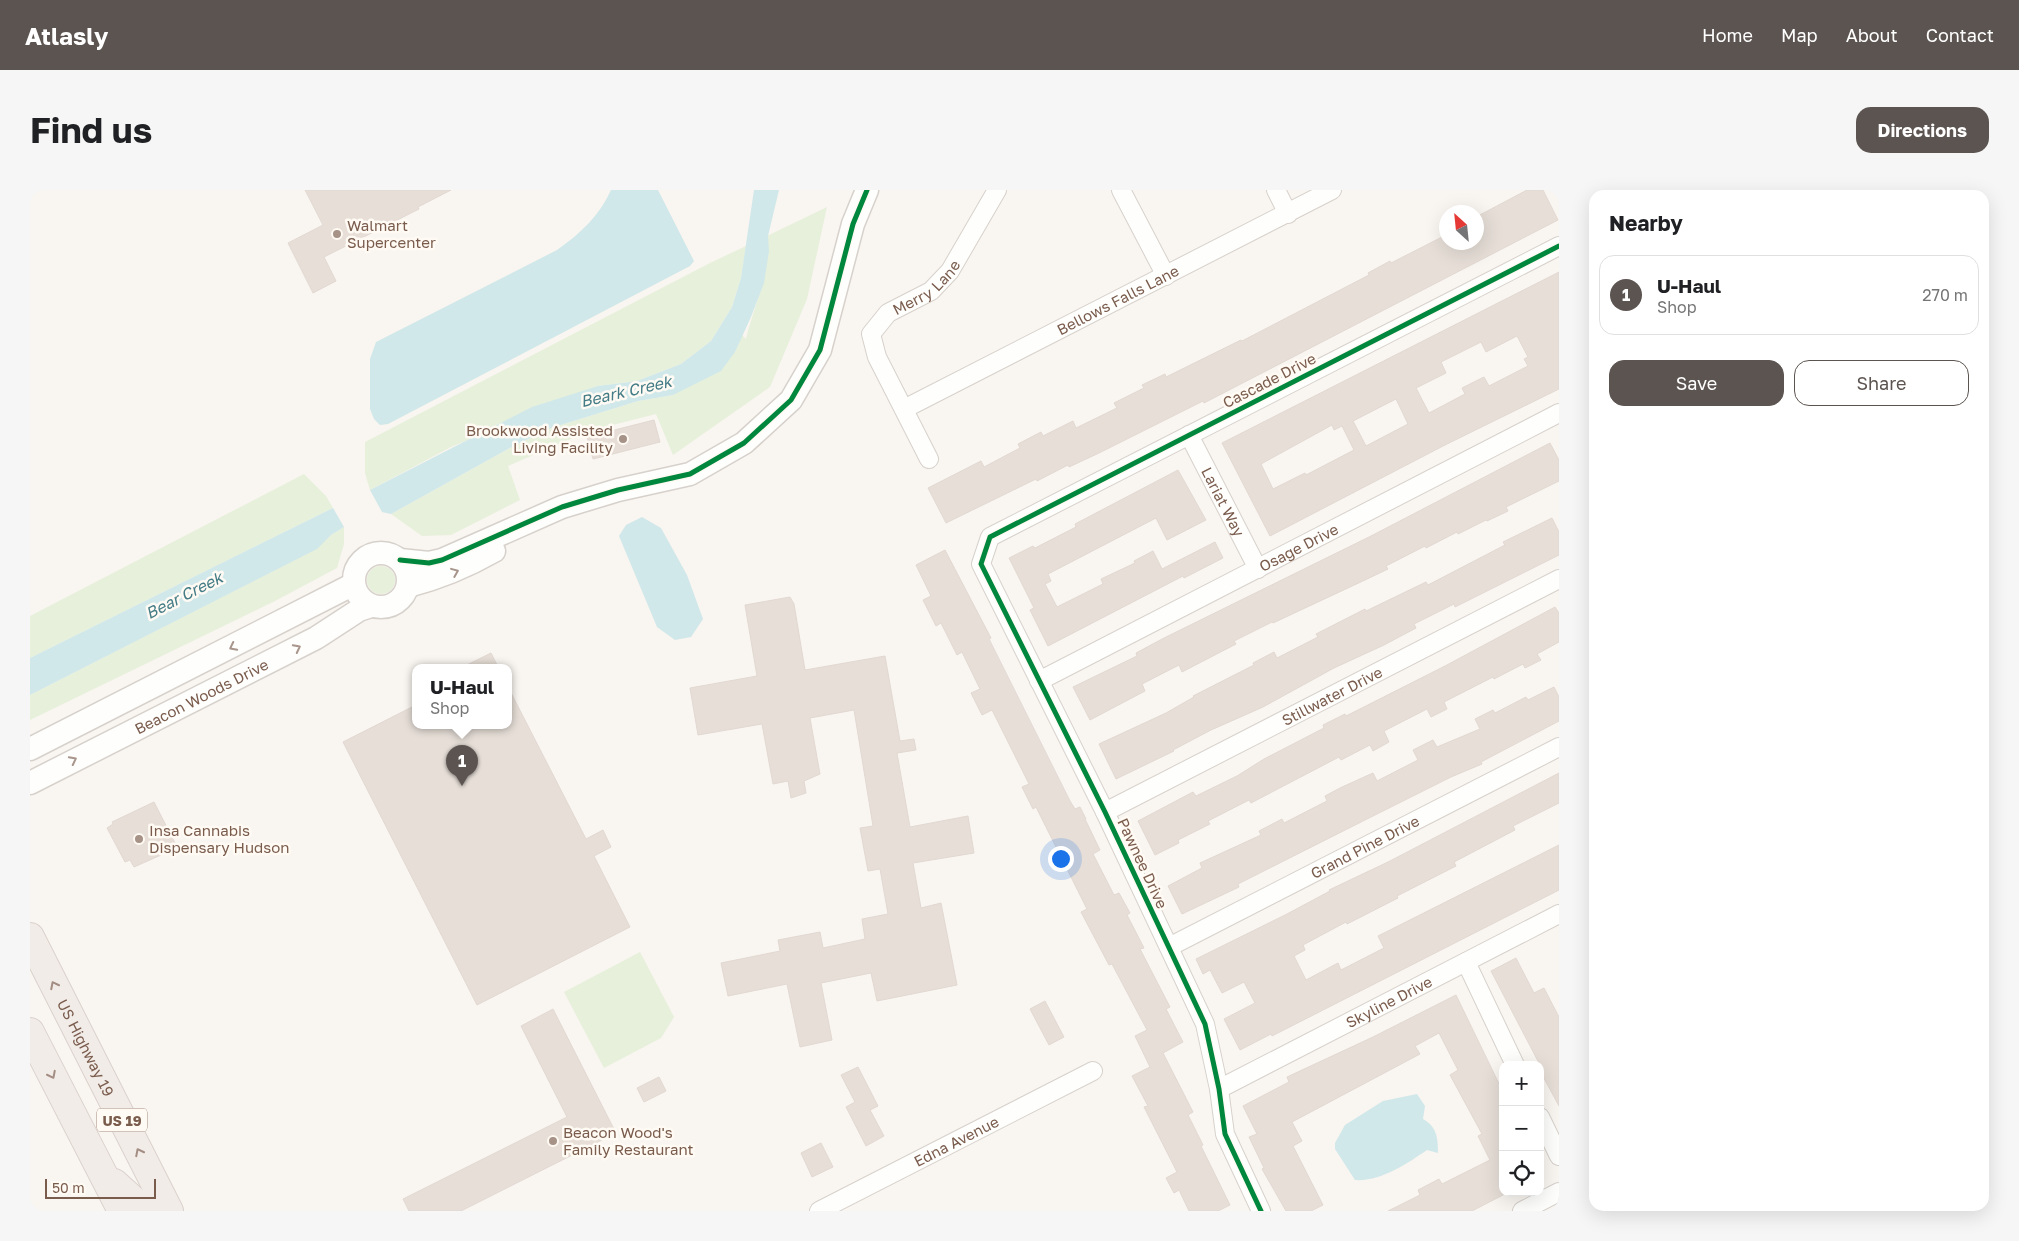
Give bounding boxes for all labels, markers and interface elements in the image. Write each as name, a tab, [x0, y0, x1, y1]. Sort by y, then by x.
text: Atlasly	[25, 21, 108, 50]
text: Home	[1702, 24, 1753, 46]
text: Map	[1781, 24, 1818, 46]
text: About	[1846, 24, 1898, 46]
text: Contact	[1926, 24, 1994, 46]
button: Directions	[1856, 107, 1989, 153]
text: Find us	[30, 109, 152, 151]
north arrow	[1439, 205, 1484, 250]
text: Nearby	[1609, 210, 1683, 236]
place label: Walmart Supercenter	[347, 216, 436, 251]
marker: Walmart Supercenter	[331, 228, 343, 240]
street label: Merry Lane	[889, 256, 964, 318]
street label: Bellows Falls Lane	[1054, 261, 1182, 338]
text: U-Haul	[1657, 274, 1721, 297]
text: 1	[1622, 285, 1630, 305]
text: 270 m	[1922, 285, 1968, 305]
text: Shop	[1657, 297, 1697, 317]
street label: Cascade Drive	[1219, 349, 1319, 411]
button: Save	[1609, 360, 1784, 406]
button: Share	[1794, 360, 1969, 406]
water label: Beark Creek	[578, 370, 675, 411]
place label: Brookwood Assisted Living Facility	[466, 421, 614, 456]
marker: Brookwood Assisted Living Facility	[617, 433, 629, 445]
street label: Lariat Way	[1198, 464, 1249, 540]
street label: Osage Drive	[1256, 519, 1341, 575]
water label: Bear Creek	[142, 566, 228, 623]
one-way arrow	[450, 567, 459, 578]
one-way arrow	[229, 640, 238, 650]
one-way arrow	[291, 644, 300, 654]
street label: Beacon Woods Drive	[131, 655, 271, 738]
street label: Stillwater Drive	[1279, 662, 1385, 729]
popup	[412, 664, 512, 729]
text: U-Haul	[430, 675, 494, 698]
text: Shop	[430, 698, 469, 718]
pin: 1	[446, 745, 478, 786]
one-way arrow	[68, 756, 77, 766]
street label: Grand Pine Drive	[1307, 811, 1422, 882]
street label: Pawnee Drive	[1114, 815, 1172, 911]
place label: Insa Cannabis Dispensary Hudson	[149, 821, 289, 856]
marker: Insa Cannabis Dispensary Hudson	[133, 833, 145, 845]
your location	[1048, 846, 1074, 872]
street label: Skyline Drive	[1343, 972, 1435, 1031]
one-way arrow	[50, 981, 60, 990]
street label: US Highway 19	[54, 996, 118, 1099]
map controls	[1499, 1061, 1544, 1196]
button: +	[1499, 1061, 1544, 1106]
one-way arrow	[46, 1070, 56, 1079]
button: −	[1499, 1106, 1544, 1151]
road number: US 19	[97, 1108, 147, 1132]
street label: Edna Avenue	[911, 1112, 1002, 1170]
place label: Beacon Wood's Family Restaurant	[563, 1123, 694, 1158]
marker: Beacon Wood's Family Restaurant	[547, 1135, 559, 1147]
one-way arrow	[135, 1148, 145, 1157]
button: locate	[1499, 1151, 1544, 1196]
scale bar	[45, 1176, 156, 1199]
text: 50 m	[52, 1179, 85, 1196]

